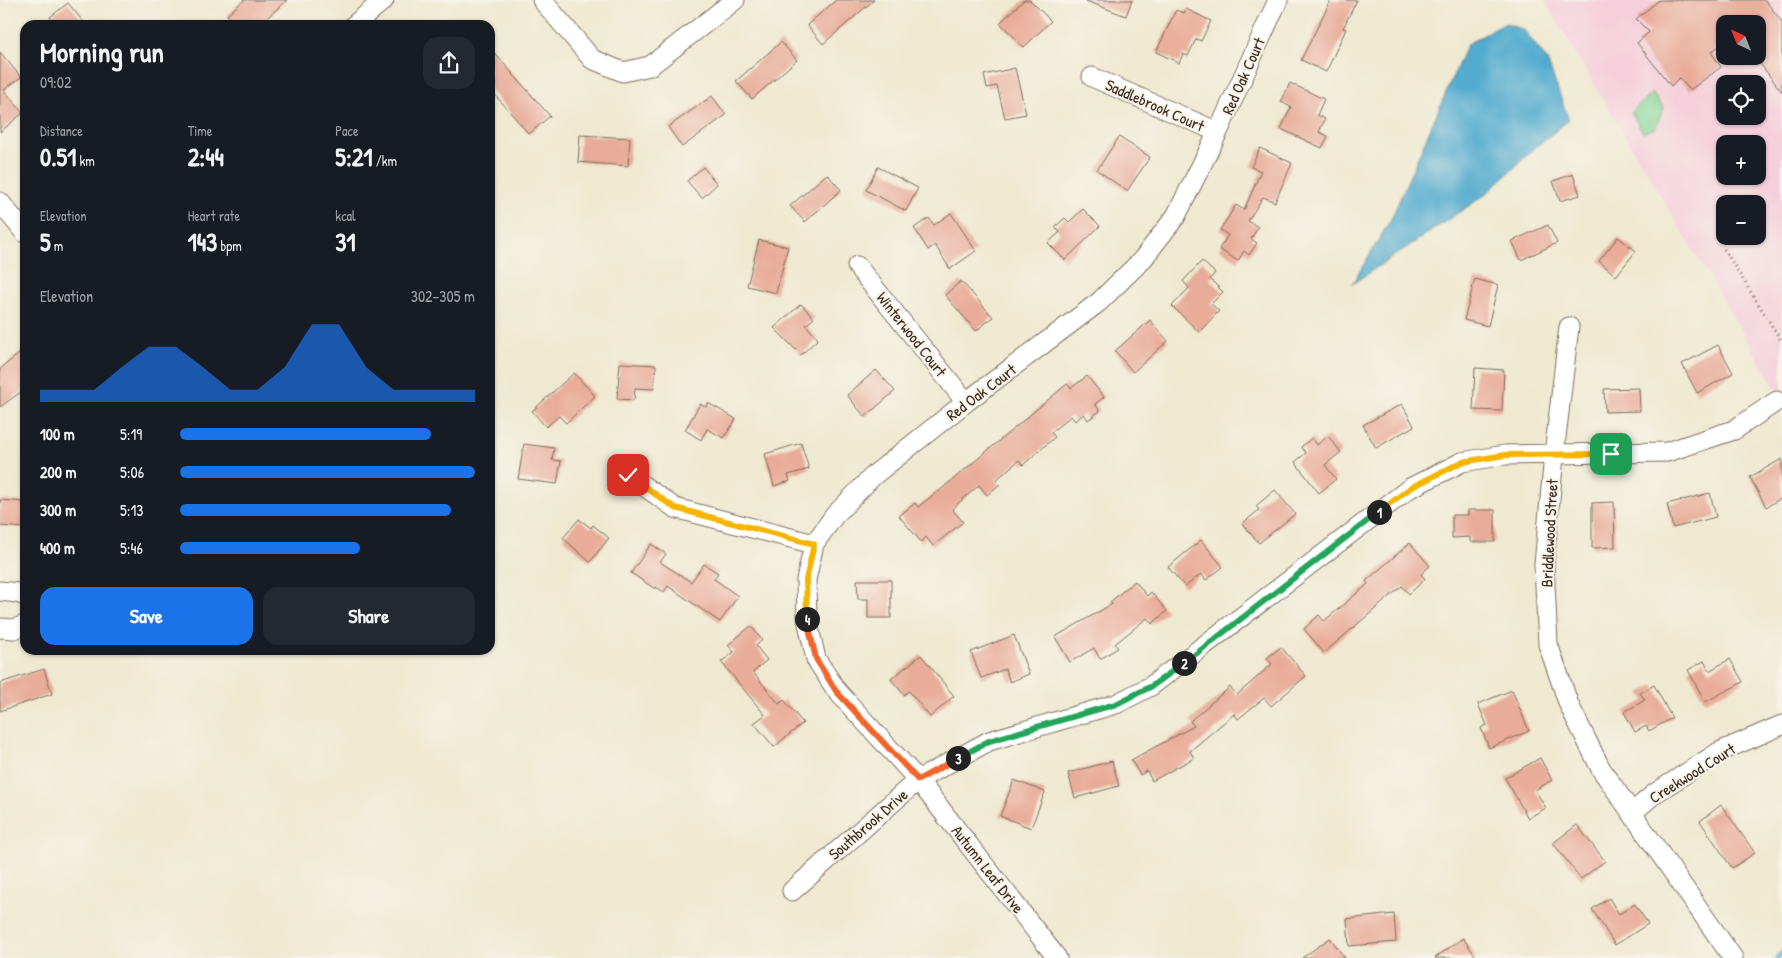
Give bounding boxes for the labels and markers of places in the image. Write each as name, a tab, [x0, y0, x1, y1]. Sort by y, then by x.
pin	[1590, 433, 1632, 475]
pin	[607, 454, 649, 496]
pin: 1	[1366, 500, 1392, 524]
pin: 4	[794, 606, 820, 632]
pin: 2	[1172, 650, 1196, 676]
pin: 3	[946, 746, 970, 770]

